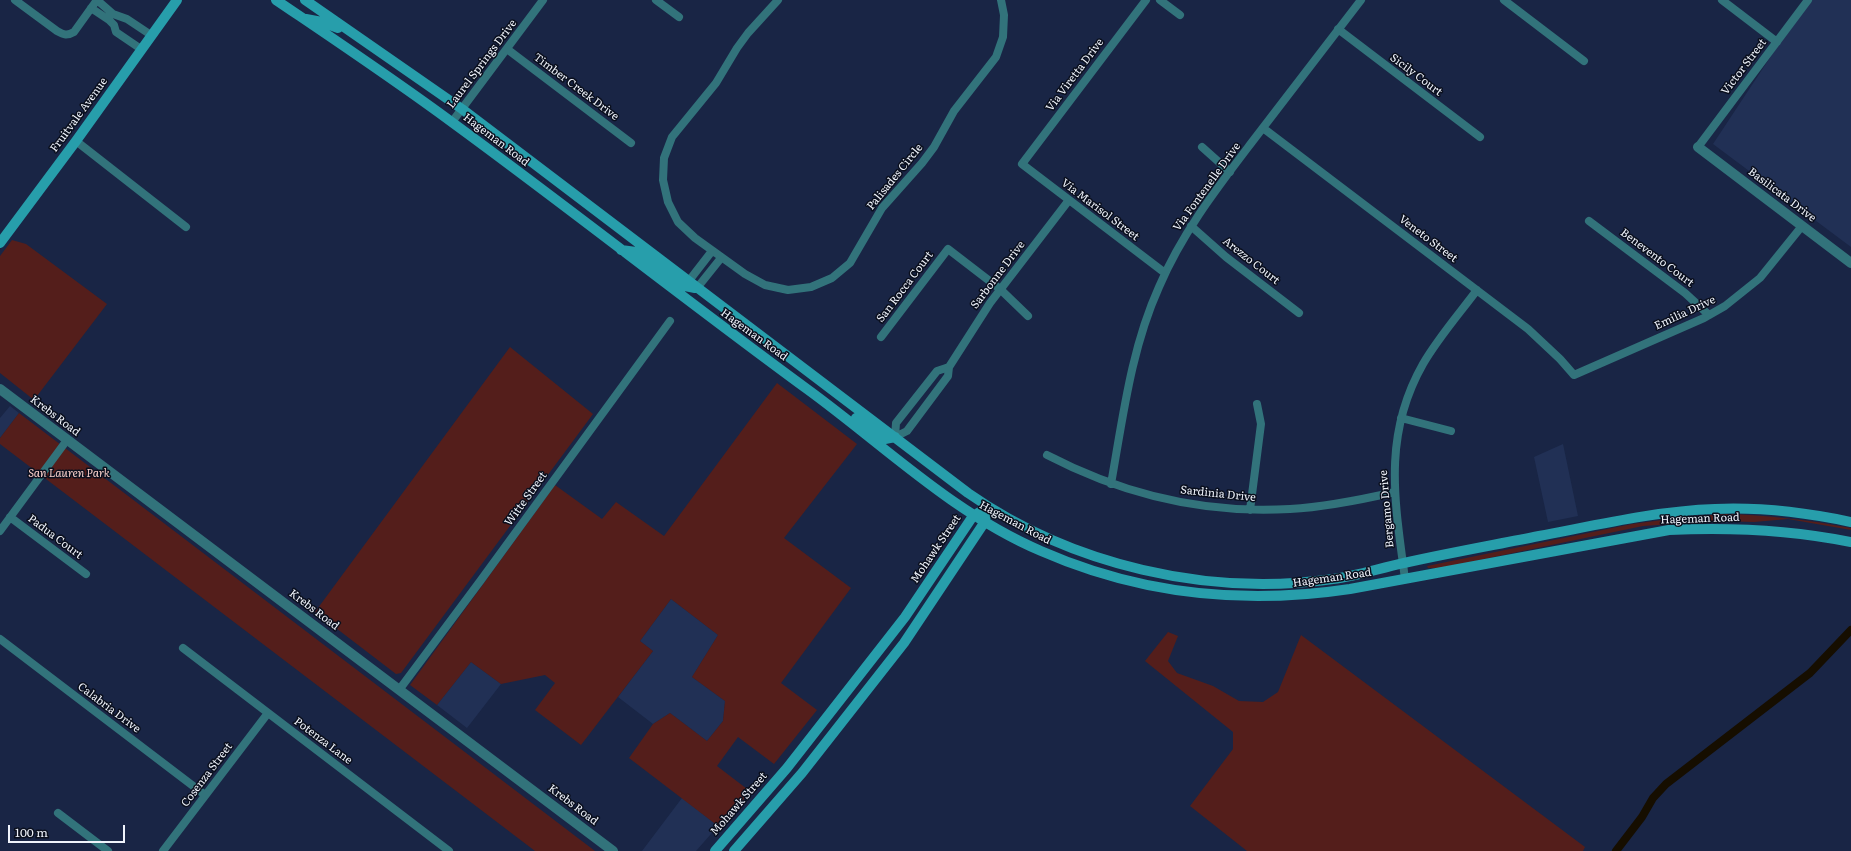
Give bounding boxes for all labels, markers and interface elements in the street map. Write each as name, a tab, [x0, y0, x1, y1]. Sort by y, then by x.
street label: Laurel Springs Drive	[444, 17, 520, 111]
street label: Via Viretta Drive	[1043, 36, 1107, 114]
street label: Victor Street	[1719, 36, 1769, 98]
street label: Timber Creek Drive	[531, 51, 621, 123]
street label: Sicily Court	[1387, 51, 1445, 99]
street label: Fruitvale Avenue	[48, 75, 110, 155]
street label: Hageman Road	[460, 111, 532, 169]
street label: Via Fontenelle Drive	[1170, 140, 1244, 234]
street label: Palisades Circle	[864, 141, 926, 213]
street label: Basilicata Drive	[1745, 165, 1819, 225]
street label: Via Marisol Street	[1059, 176, 1141, 244]
street label: Veneto Street	[1396, 213, 1460, 265]
street label: Benevento Court	[1618, 226, 1696, 290]
street label: Arezzo Court	[1220, 235, 1282, 287]
street label: Sarbonne Drive	[968, 238, 1028, 312]
street label: San Rocca Court	[874, 249, 936, 325]
street label: Emilia Drive	[1652, 293, 1718, 333]
street label: Hageman Road	[718, 306, 790, 364]
street label: Krebs Road	[27, 393, 83, 439]
park label: San Lauren Park	[28, 467, 110, 481]
street label: Witte Street	[502, 469, 550, 529]
street label: Bergamo Drive	[1377, 470, 1397, 548]
street label: Sardinia Drive	[1180, 483, 1256, 505]
street label: Hageman Road	[977, 499, 1053, 547]
street label: Hageman Road	[1660, 511, 1740, 527]
street label: Padua Court	[25, 512, 85, 562]
street label: Mohawk Street	[908, 512, 964, 586]
street label: Hageman Road	[1292, 566, 1372, 590]
street label: Krebs Road	[286, 587, 342, 633]
street label: Calabria Drive	[75, 680, 143, 736]
street label: Potenza Lane	[291, 715, 355, 767]
street label: Cosenza Street	[179, 740, 235, 810]
street label: Mohawk Street	[708, 770, 770, 838]
street label: Krebs Road	[545, 782, 601, 828]
scale bar	[10, 817, 127, 843]
text: 100 m	[15, 823, 48, 841]

